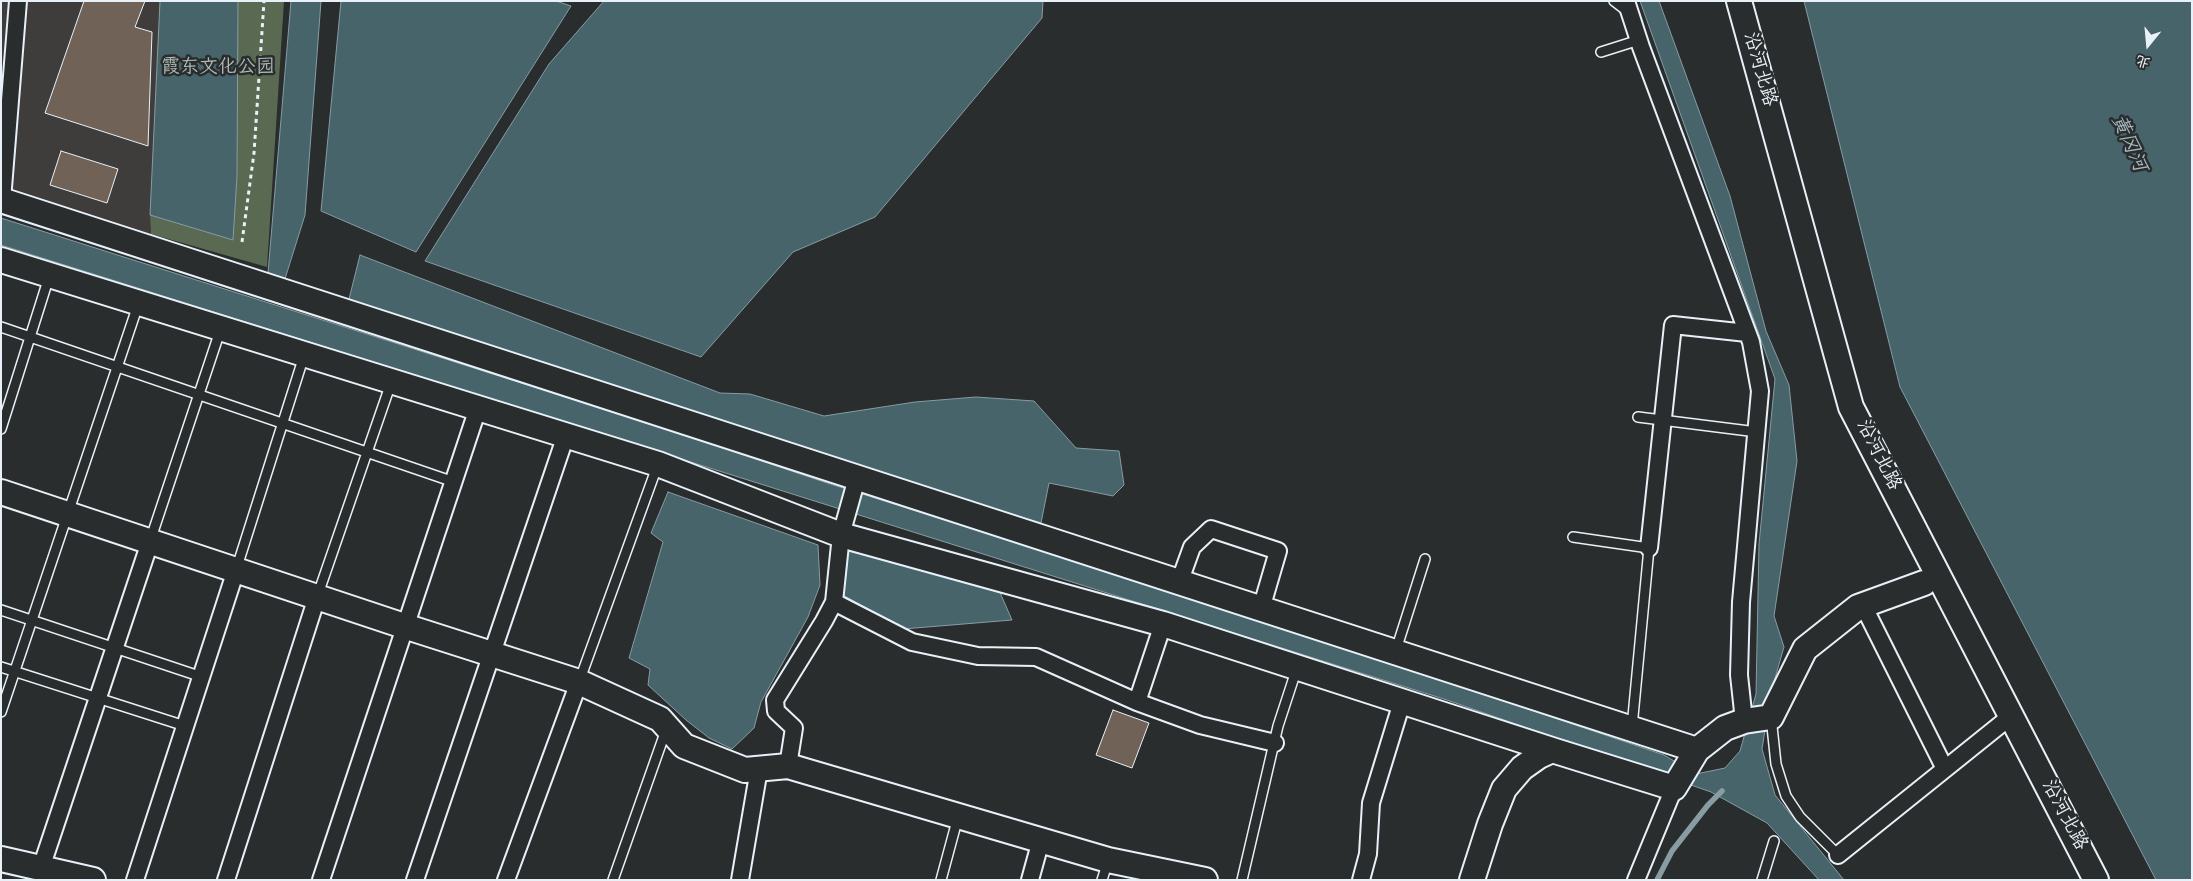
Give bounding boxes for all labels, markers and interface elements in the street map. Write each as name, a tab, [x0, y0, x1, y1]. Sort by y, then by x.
north arrow	[2123, 20, 2173, 70]
street label: 沿河北路	[1737, 30, 1779, 110]
text: 北	[2134, 50, 2153, 70]
park label: 霞东文化公园	[161, 58, 275, 80]
water label: 黄冈河	[2104, 112, 2150, 176]
street label: 沿河北路	[1850, 417, 1904, 495]
street label: 沿河北路	[2035, 777, 2091, 855]

